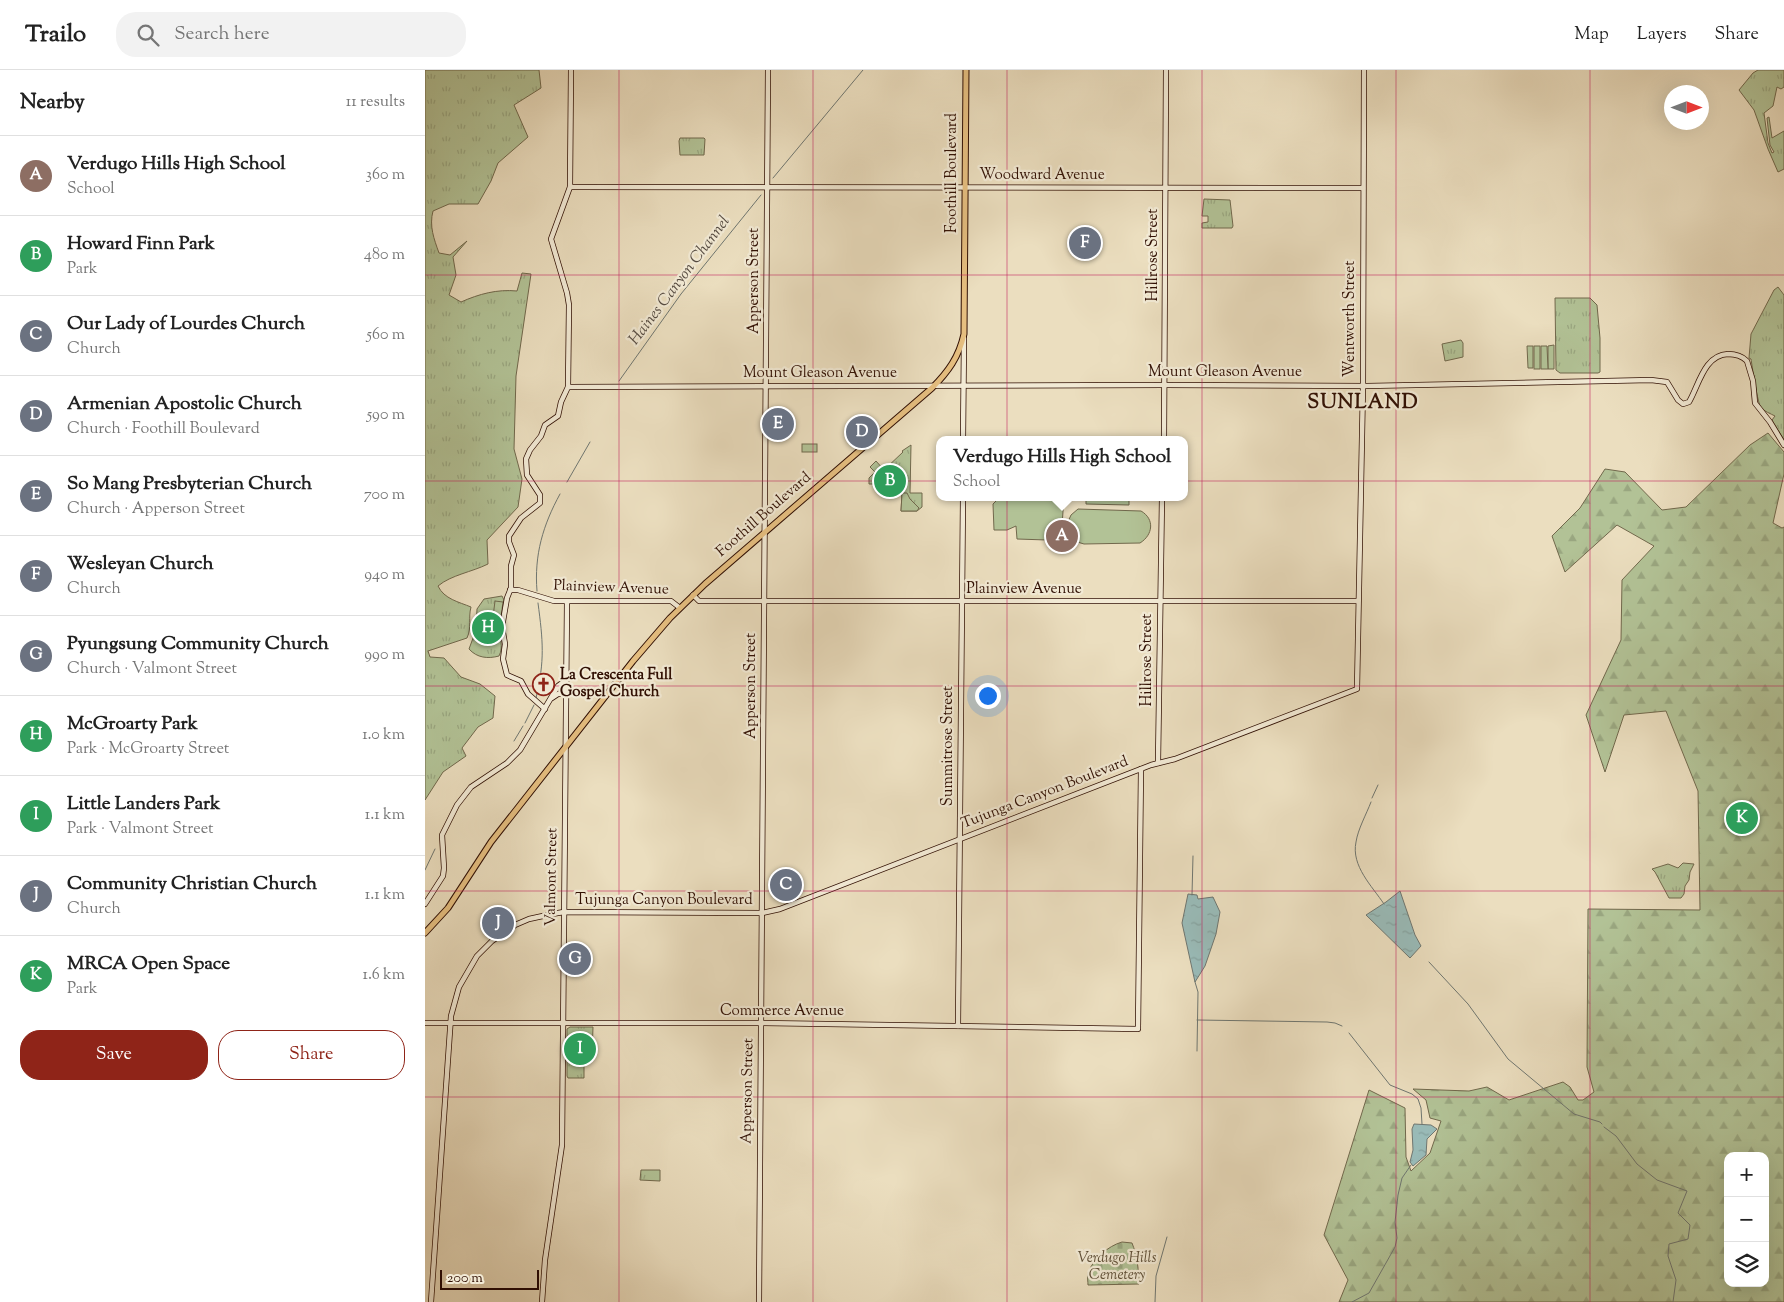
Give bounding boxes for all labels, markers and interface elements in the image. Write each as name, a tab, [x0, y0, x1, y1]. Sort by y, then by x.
search box	[116, 12, 466, 57]
text: Trailo	[25, 18, 86, 52]
icon: search	[134, 21, 162, 49]
text: Search here	[174, 21, 270, 48]
text: Map	[1574, 22, 1609, 48]
text: Layers	[1637, 22, 1687, 48]
text: Share	[1715, 22, 1759, 48]
north arrow	[1664, 85, 1709, 130]
text: Nearby	[20, 88, 85, 118]
text: 11 results	[346, 91, 405, 114]
street label: Foothill Boulevard	[942, 113, 963, 233]
text: Verdugo Hills High School	[67, 151, 286, 178]
text: A	[30, 164, 43, 187]
text: 360 m	[366, 164, 405, 187]
street label: Woodward Avenue	[979, 165, 1105, 186]
text: School	[67, 178, 115, 201]
street label: Hillrose Street	[1143, 209, 1164, 302]
water label: Haines Canyon Channel	[624, 212, 736, 350]
pin: F	[1069, 224, 1101, 262]
street label: Apperson Street	[744, 228, 765, 334]
text: Howard Finn Park	[67, 231, 215, 258]
text: B	[31, 244, 41, 267]
text: 480 m	[364, 244, 405, 267]
text: Park	[67, 258, 98, 281]
street label: Wentworth Street	[1340, 261, 1361, 377]
text: Our Lady of Lourdes Church	[67, 311, 305, 338]
text: C	[30, 324, 42, 347]
text: 560 m	[366, 324, 405, 347]
text: Church	[67, 338, 121, 361]
street label: Mount Gleason Avenue	[1148, 362, 1302, 383]
street label: Mount Gleason Avenue	[743, 363, 897, 384]
district label: SUNLAND	[1307, 389, 1419, 418]
text: Armenian Apostolic Church	[67, 391, 302, 418]
text: D	[30, 404, 42, 427]
text: 590 m	[367, 404, 405, 427]
pin: E	[762, 405, 794, 443]
pin: D	[846, 413, 878, 451]
text: Church · Foothill Boulevard	[67, 418, 260, 441]
popup	[936, 436, 1188, 501]
text: Verdugo Hills High School	[953, 444, 1171, 471]
pin: B	[874, 462, 906, 500]
street label: Foothill Boulevard	[712, 467, 817, 562]
text: So Mang Presbyterian Church	[67, 471, 312, 498]
text: School	[953, 471, 1000, 494]
text: E	[31, 484, 41, 507]
text: 700 m	[364, 484, 405, 507]
text: Church · Apperson Street	[67, 498, 245, 521]
pin: A	[1046, 517, 1078, 555]
text: Wesleyan Church	[67, 551, 214, 578]
text: F	[32, 564, 40, 587]
text: 940 m	[364, 564, 405, 587]
street label: Plainview Avenue	[553, 575, 669, 601]
text: Church	[67, 578, 121, 601]
street label: Plainview Avenue	[966, 579, 1082, 600]
pin: H	[472, 609, 504, 647]
street label: Hillrose Street	[1137, 614, 1158, 707]
text: Pyungsung Community Church	[67, 631, 329, 658]
street label: Apperson Street	[741, 633, 762, 739]
text: G	[29, 644, 43, 667]
text: 990 m	[364, 644, 405, 667]
text: Church · Valmont Street	[67, 658, 237, 681]
place label: La Crescenta Full Gospel Church	[560, 665, 673, 703]
church icon: La Crescenta Full Gospel Church	[532, 672, 556, 696]
your location	[975, 683, 1001, 709]
street label: Summitrose Street	[938, 686, 959, 806]
text: McGroarty Park	[67, 711, 198, 738]
text: H	[30, 724, 42, 747]
text: 1.0 km	[362, 724, 405, 747]
text: Park · McGroarty Street	[67, 738, 229, 761]
street label: Tujunga Canyon Boulevard	[958, 751, 1132, 835]
text: Little Landers Park	[67, 791, 220, 818]
pin: K	[1726, 799, 1758, 837]
text: I	[33, 804, 39, 827]
text: 1.1 km	[365, 804, 405, 827]
text: Park · Valmont Street	[67, 818, 214, 841]
street label: Valmont Street	[541, 828, 563, 926]
pin: C	[770, 866, 802, 904]
text: Community Christian Church	[67, 871, 317, 898]
text: J	[34, 884, 38, 907]
text: 1.1 km	[365, 884, 405, 907]
street label: Tujunga Canyon Boulevard	[575, 890, 753, 911]
text: Church	[67, 898, 121, 921]
pin: J	[482, 904, 514, 942]
pin: G	[559, 940, 591, 978]
text: MRCA Open Space	[67, 951, 230, 978]
text: K	[30, 964, 42, 987]
text: 1.6 km	[363, 964, 405, 987]
text: Park	[67, 978, 98, 1001]
street label: Commerce Avenue	[720, 1001, 844, 1022]
button: Save	[20, 1030, 208, 1080]
button: Share	[218, 1030, 405, 1080]
pin: I	[564, 1030, 596, 1068]
street label: Apperson Street	[737, 1038, 759, 1144]
map controls	[1724, 1152, 1769, 1287]
button: +	[1724, 1152, 1769, 1197]
button: −	[1724, 1197, 1769, 1242]
button: layers	[1724, 1242, 1769, 1287]
park label: Verdugo Hills Cemetery	[1077, 1248, 1157, 1286]
scale bar	[440, 1267, 539, 1290]
text: 200 m	[447, 1269, 483, 1289]

